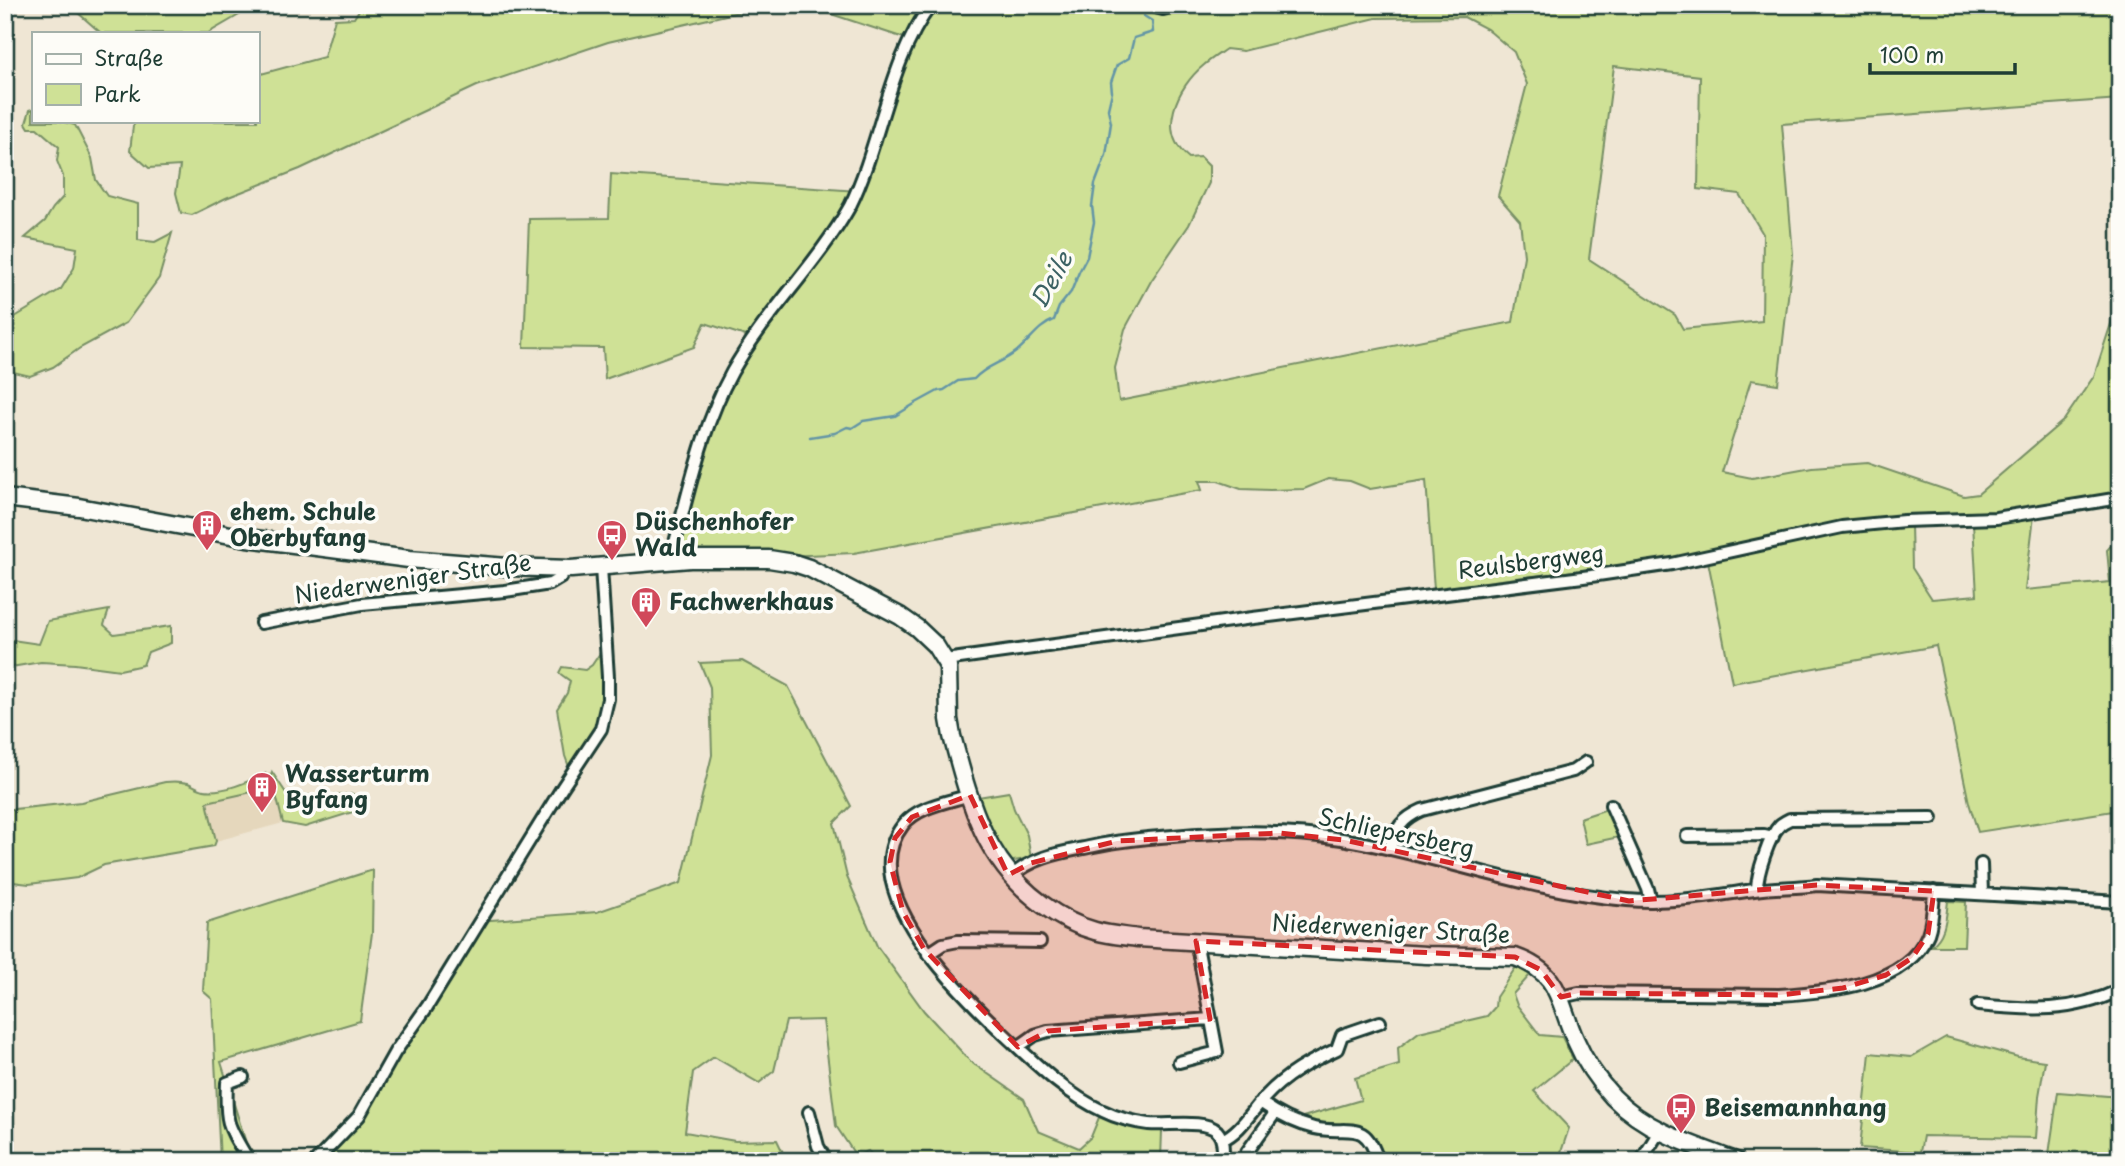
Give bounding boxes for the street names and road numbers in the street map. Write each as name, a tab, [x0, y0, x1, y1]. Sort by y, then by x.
street label: Reulsbergweg	[1456, 534, 1606, 587]
street label: Niederweniger Straße	[292, 544, 533, 611]
street label: Schliepersberg	[1315, 798, 1478, 865]
street label: Niederweniger Straße	[1271, 904, 1511, 951]

